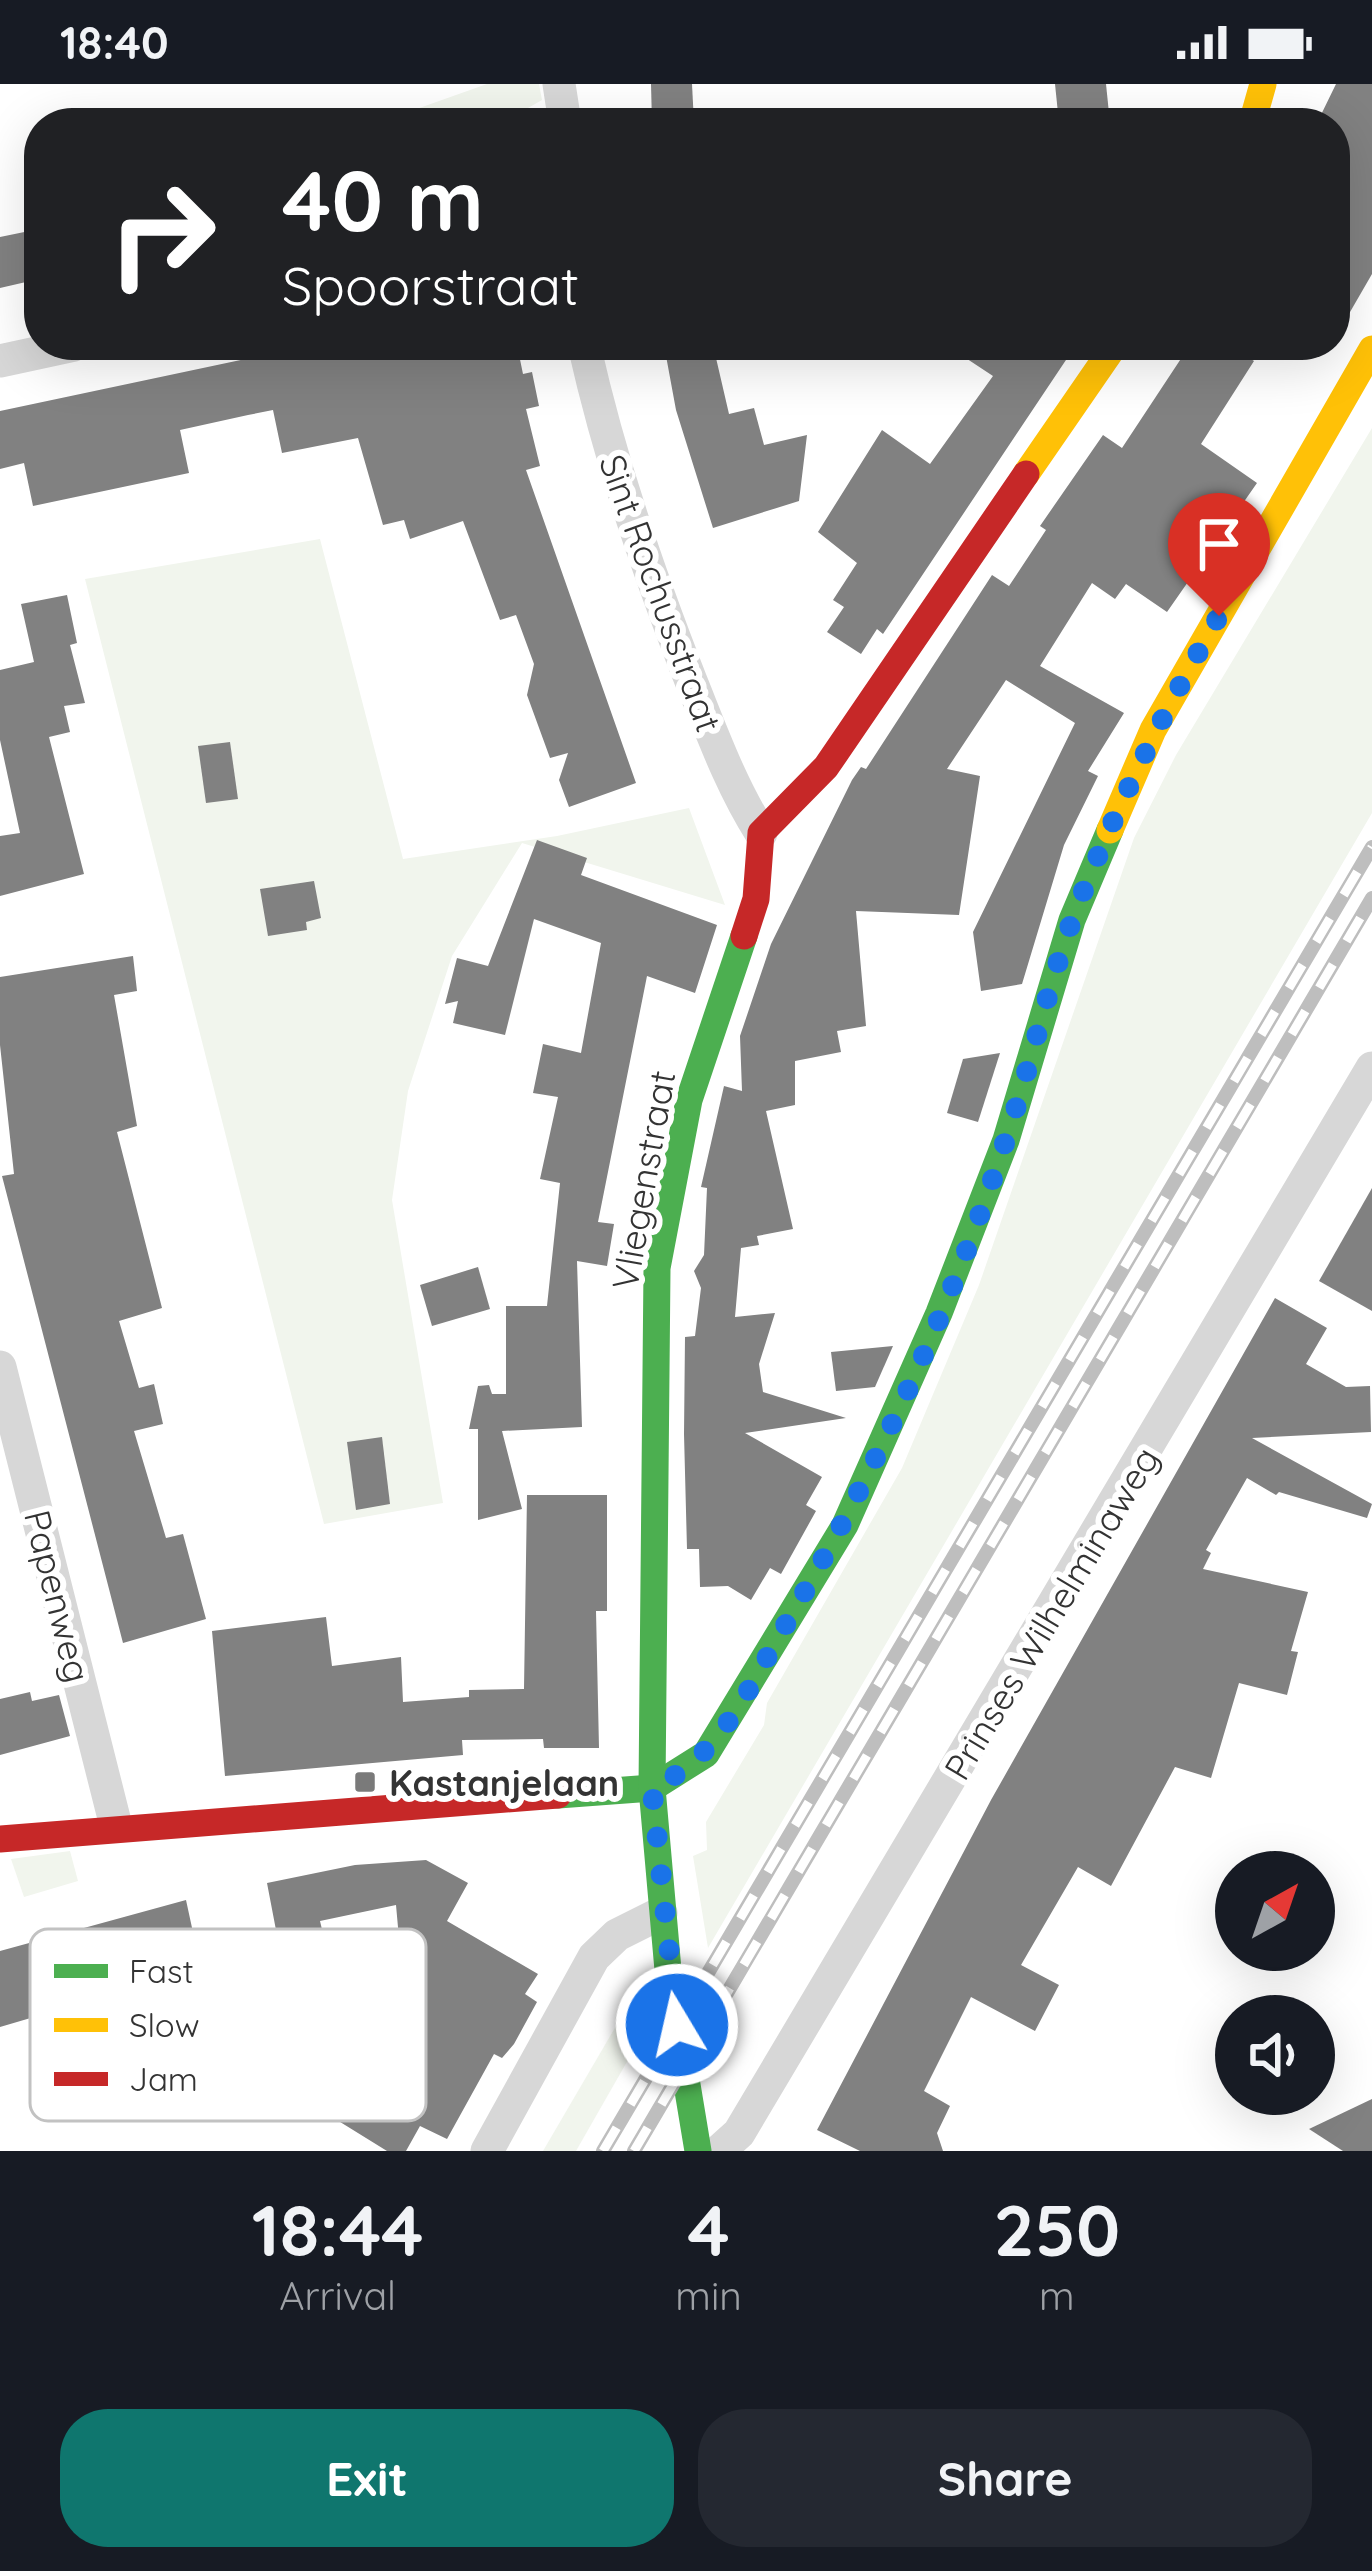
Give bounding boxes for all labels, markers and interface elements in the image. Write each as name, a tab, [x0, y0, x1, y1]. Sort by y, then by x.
text: 18:40	[60, 14, 169, 70]
text: 40 m	[282, 147, 484, 252]
icon: right	[84, 156, 240, 312]
text: Spoorstraat	[282, 251, 579, 319]
street label: Sint Rochusstraat	[590, 448, 732, 738]
pin	[1168, 493, 1270, 616]
icon: arrive	[1186, 511, 1252, 577]
street label: Vliegenstraat	[602, 1067, 684, 1293]
street label: Prinses Wilhelminaweg	[934, 1438, 1168, 1788]
street label: Papenweg	[15, 1505, 101, 1687]
place label: Kastanjelaan	[389, 1760, 619, 1805]
marker: Kastanjelaan	[352, 1769, 378, 1795]
north arrow	[1215, 1851, 1335, 1971]
map controls	[1215, 1851, 1335, 2115]
legend	[30, 1929, 426, 2121]
text: Fast	[129, 1950, 194, 1991]
position arrow	[614, 1962, 740, 2088]
button: sound	[1215, 1995, 1335, 2115]
text: Slow	[129, 2004, 200, 2045]
text: Jam	[129, 2058, 198, 2099]
text: 18:44	[252, 2184, 424, 2274]
text: 4	[687, 2184, 730, 2274]
text: 250	[994, 2184, 1120, 2274]
text: Arrival	[279, 2271, 396, 2320]
text: min	[675, 2271, 742, 2320]
text: m	[1039, 2271, 1075, 2320]
button: Exit	[60, 2409, 674, 2547]
button: Share	[698, 2409, 1312, 2547]

